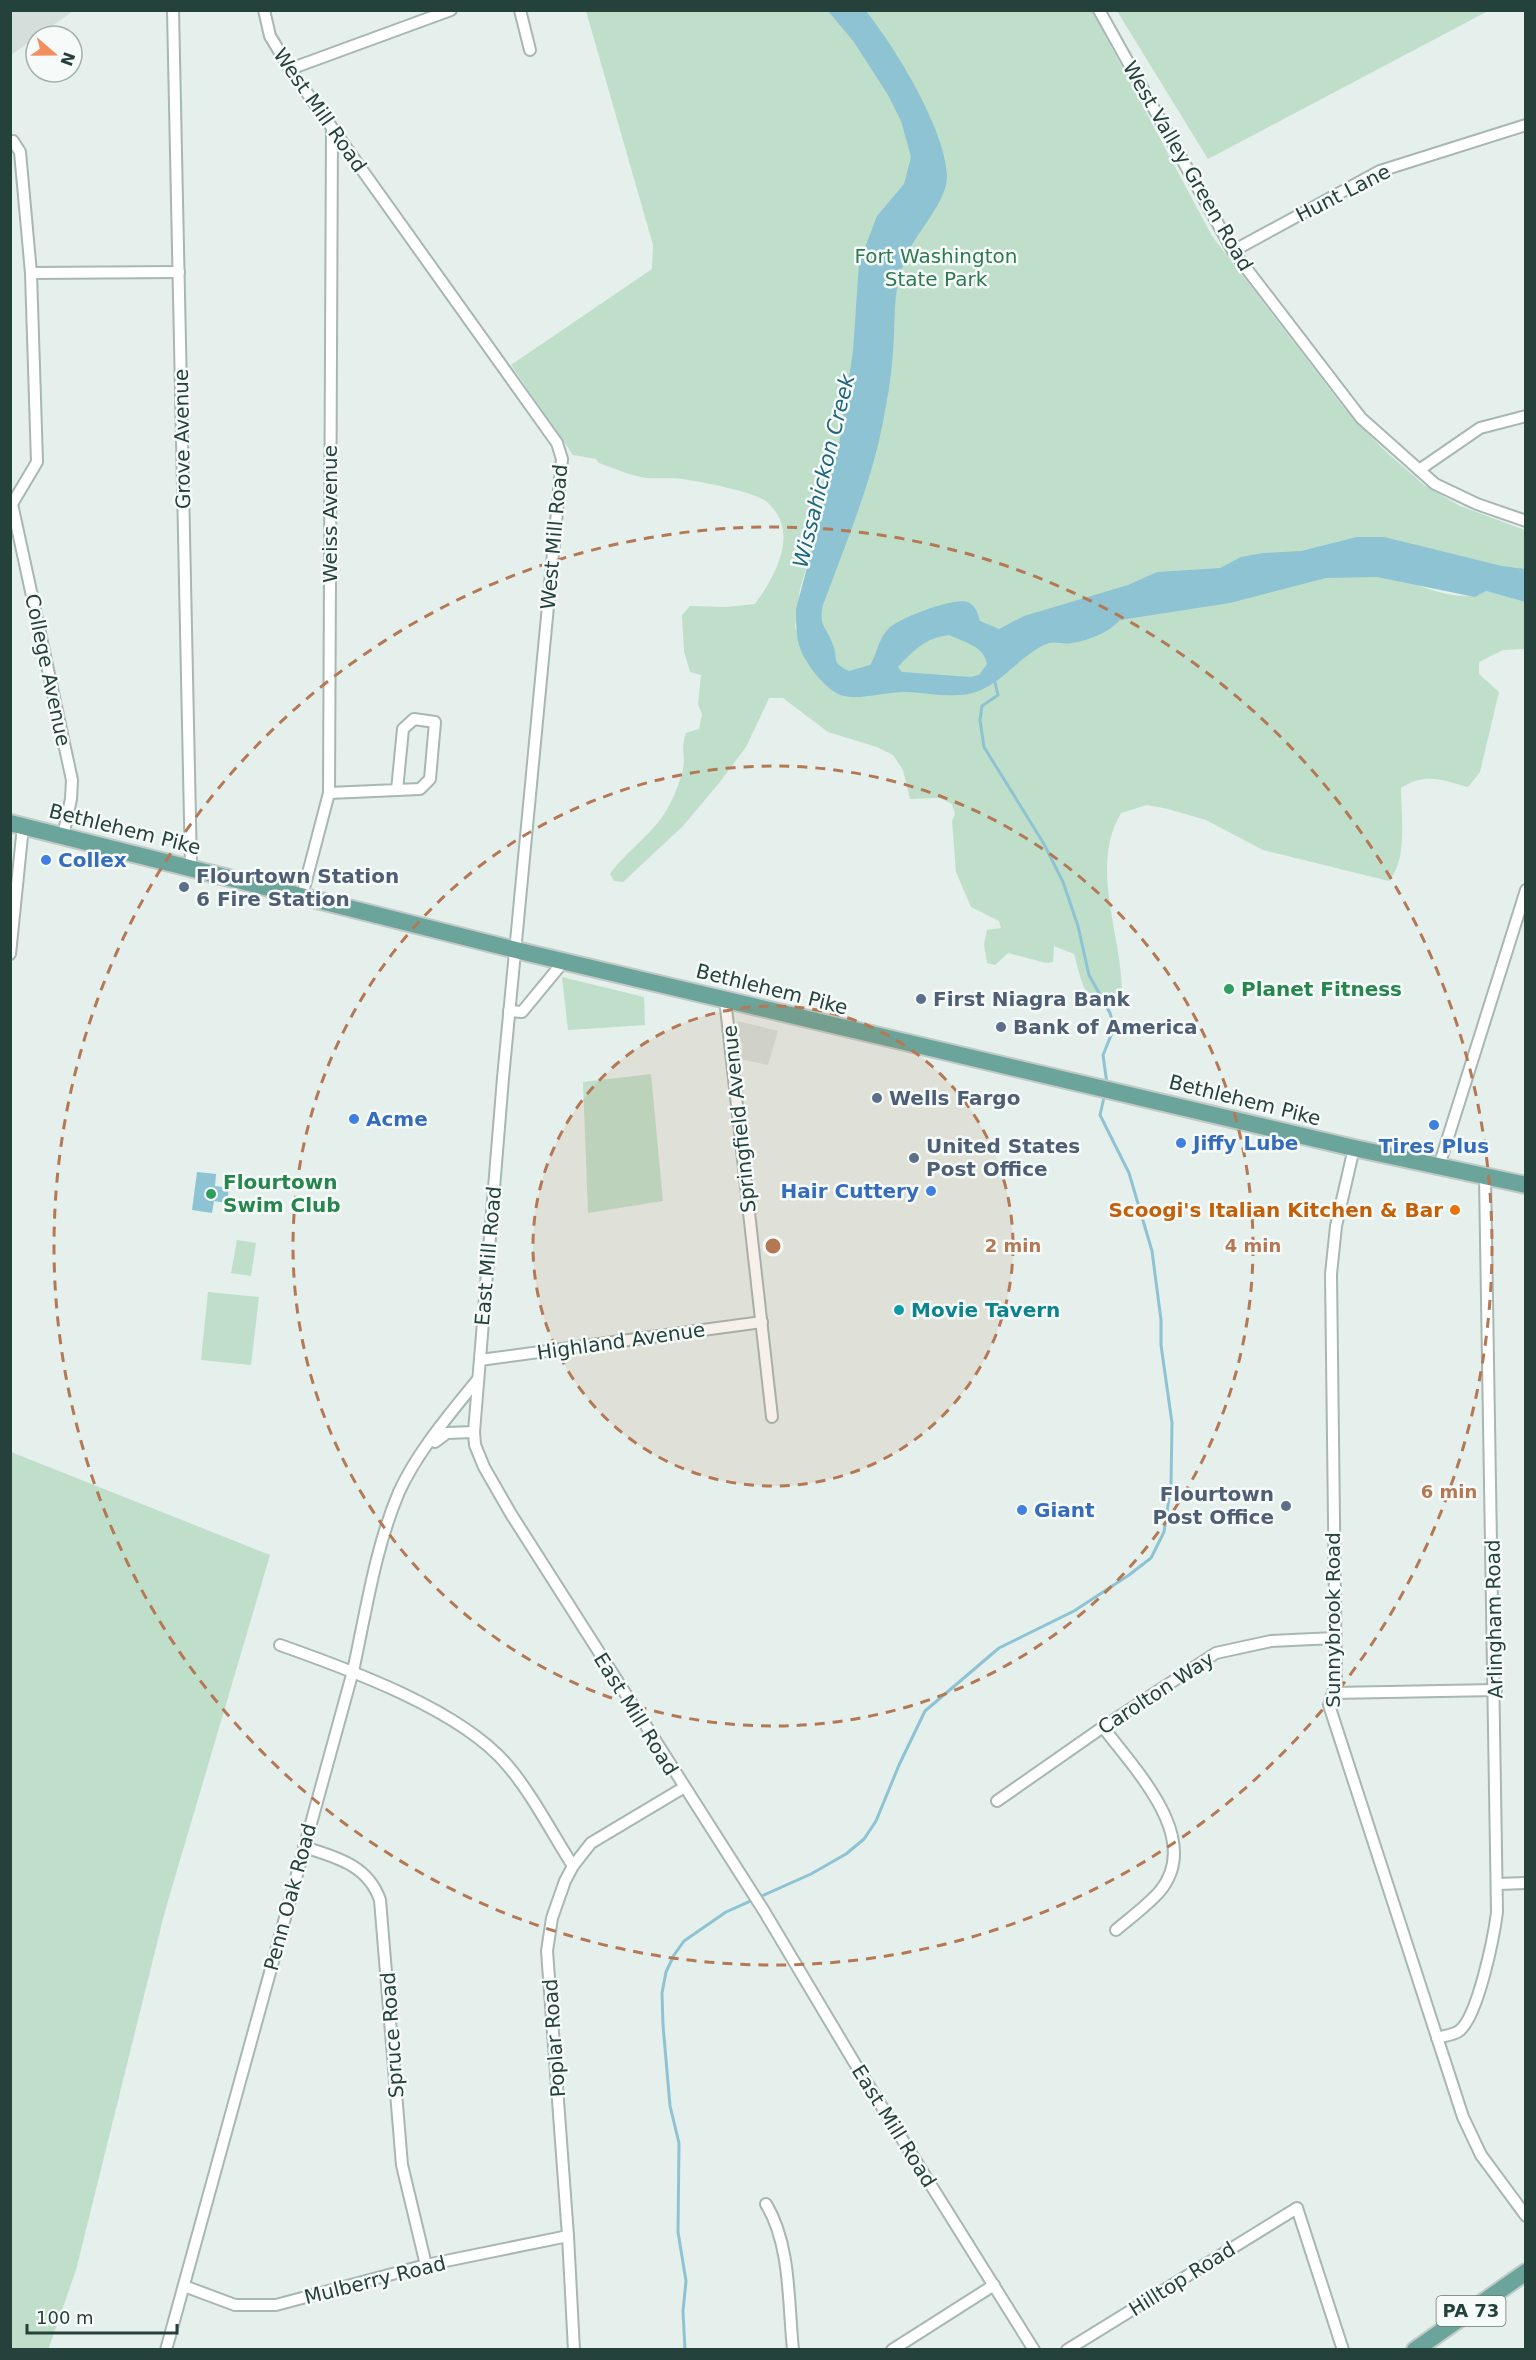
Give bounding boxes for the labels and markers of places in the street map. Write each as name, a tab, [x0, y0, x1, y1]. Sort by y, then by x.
place label: Collex	[58, 848, 127, 872]
marker: Collex	[39, 853, 53, 867]
place label: Flourtown Station 6 Fire Station	[196, 864, 399, 911]
marker: Flourtown Station 6 Fire Station	[177, 880, 191, 894]
place label: Planet Fitness	[1241, 977, 1402, 1001]
marker: Planet Fitness	[1222, 982, 1236, 996]
place label: First Niagra Bank	[933, 987, 1131, 1011]
marker: First Niagra Bank	[914, 992, 928, 1006]
place label: Bank of America	[1013, 1015, 1198, 1039]
marker: Bank of America	[994, 1020, 1008, 1034]
place label: Wells Fargo	[889, 1086, 1020, 1110]
marker: Wells Fargo	[870, 1091, 884, 1105]
place label: Acme	[366, 1107, 428, 1131]
marker: Acme	[347, 1112, 361, 1126]
marker: Tires Plus	[1427, 1118, 1441, 1132]
place label: Jiffy Lube	[1191, 1131, 1298, 1155]
place label: United States Post Office	[926, 1134, 1080, 1181]
place label: Tires Plus	[1379, 1134, 1489, 1158]
marker: Jiffy Lube	[1174, 1136, 1188, 1150]
marker: United States Post Office	[907, 1151, 921, 1165]
place label: Flourtown Swim Club	[223, 1170, 341, 1217]
place label: Hair Cuttery	[781, 1179, 919, 1203]
marker: Hair Cuttery	[924, 1184, 938, 1198]
marker: Flourtown Swim Club	[204, 1187, 218, 1201]
place label: Scoogi's Italian Kitchen & Bar	[1108, 1198, 1443, 1222]
marker: Scoogi's Italian Kitchen & Bar	[1448, 1203, 1462, 1217]
centre of rings	[763, 1236, 783, 1256]
place label: Movie Tavern	[911, 1298, 1060, 1322]
marker: Movie Tavern	[892, 1303, 906, 1317]
place label: Flourtown Post Office	[1152, 1482, 1274, 1529]
place label: Giant	[1034, 1498, 1095, 1522]
marker: Flourtown Post Office	[1279, 1499, 1293, 1513]
marker: Giant	[1015, 1503, 1029, 1517]

